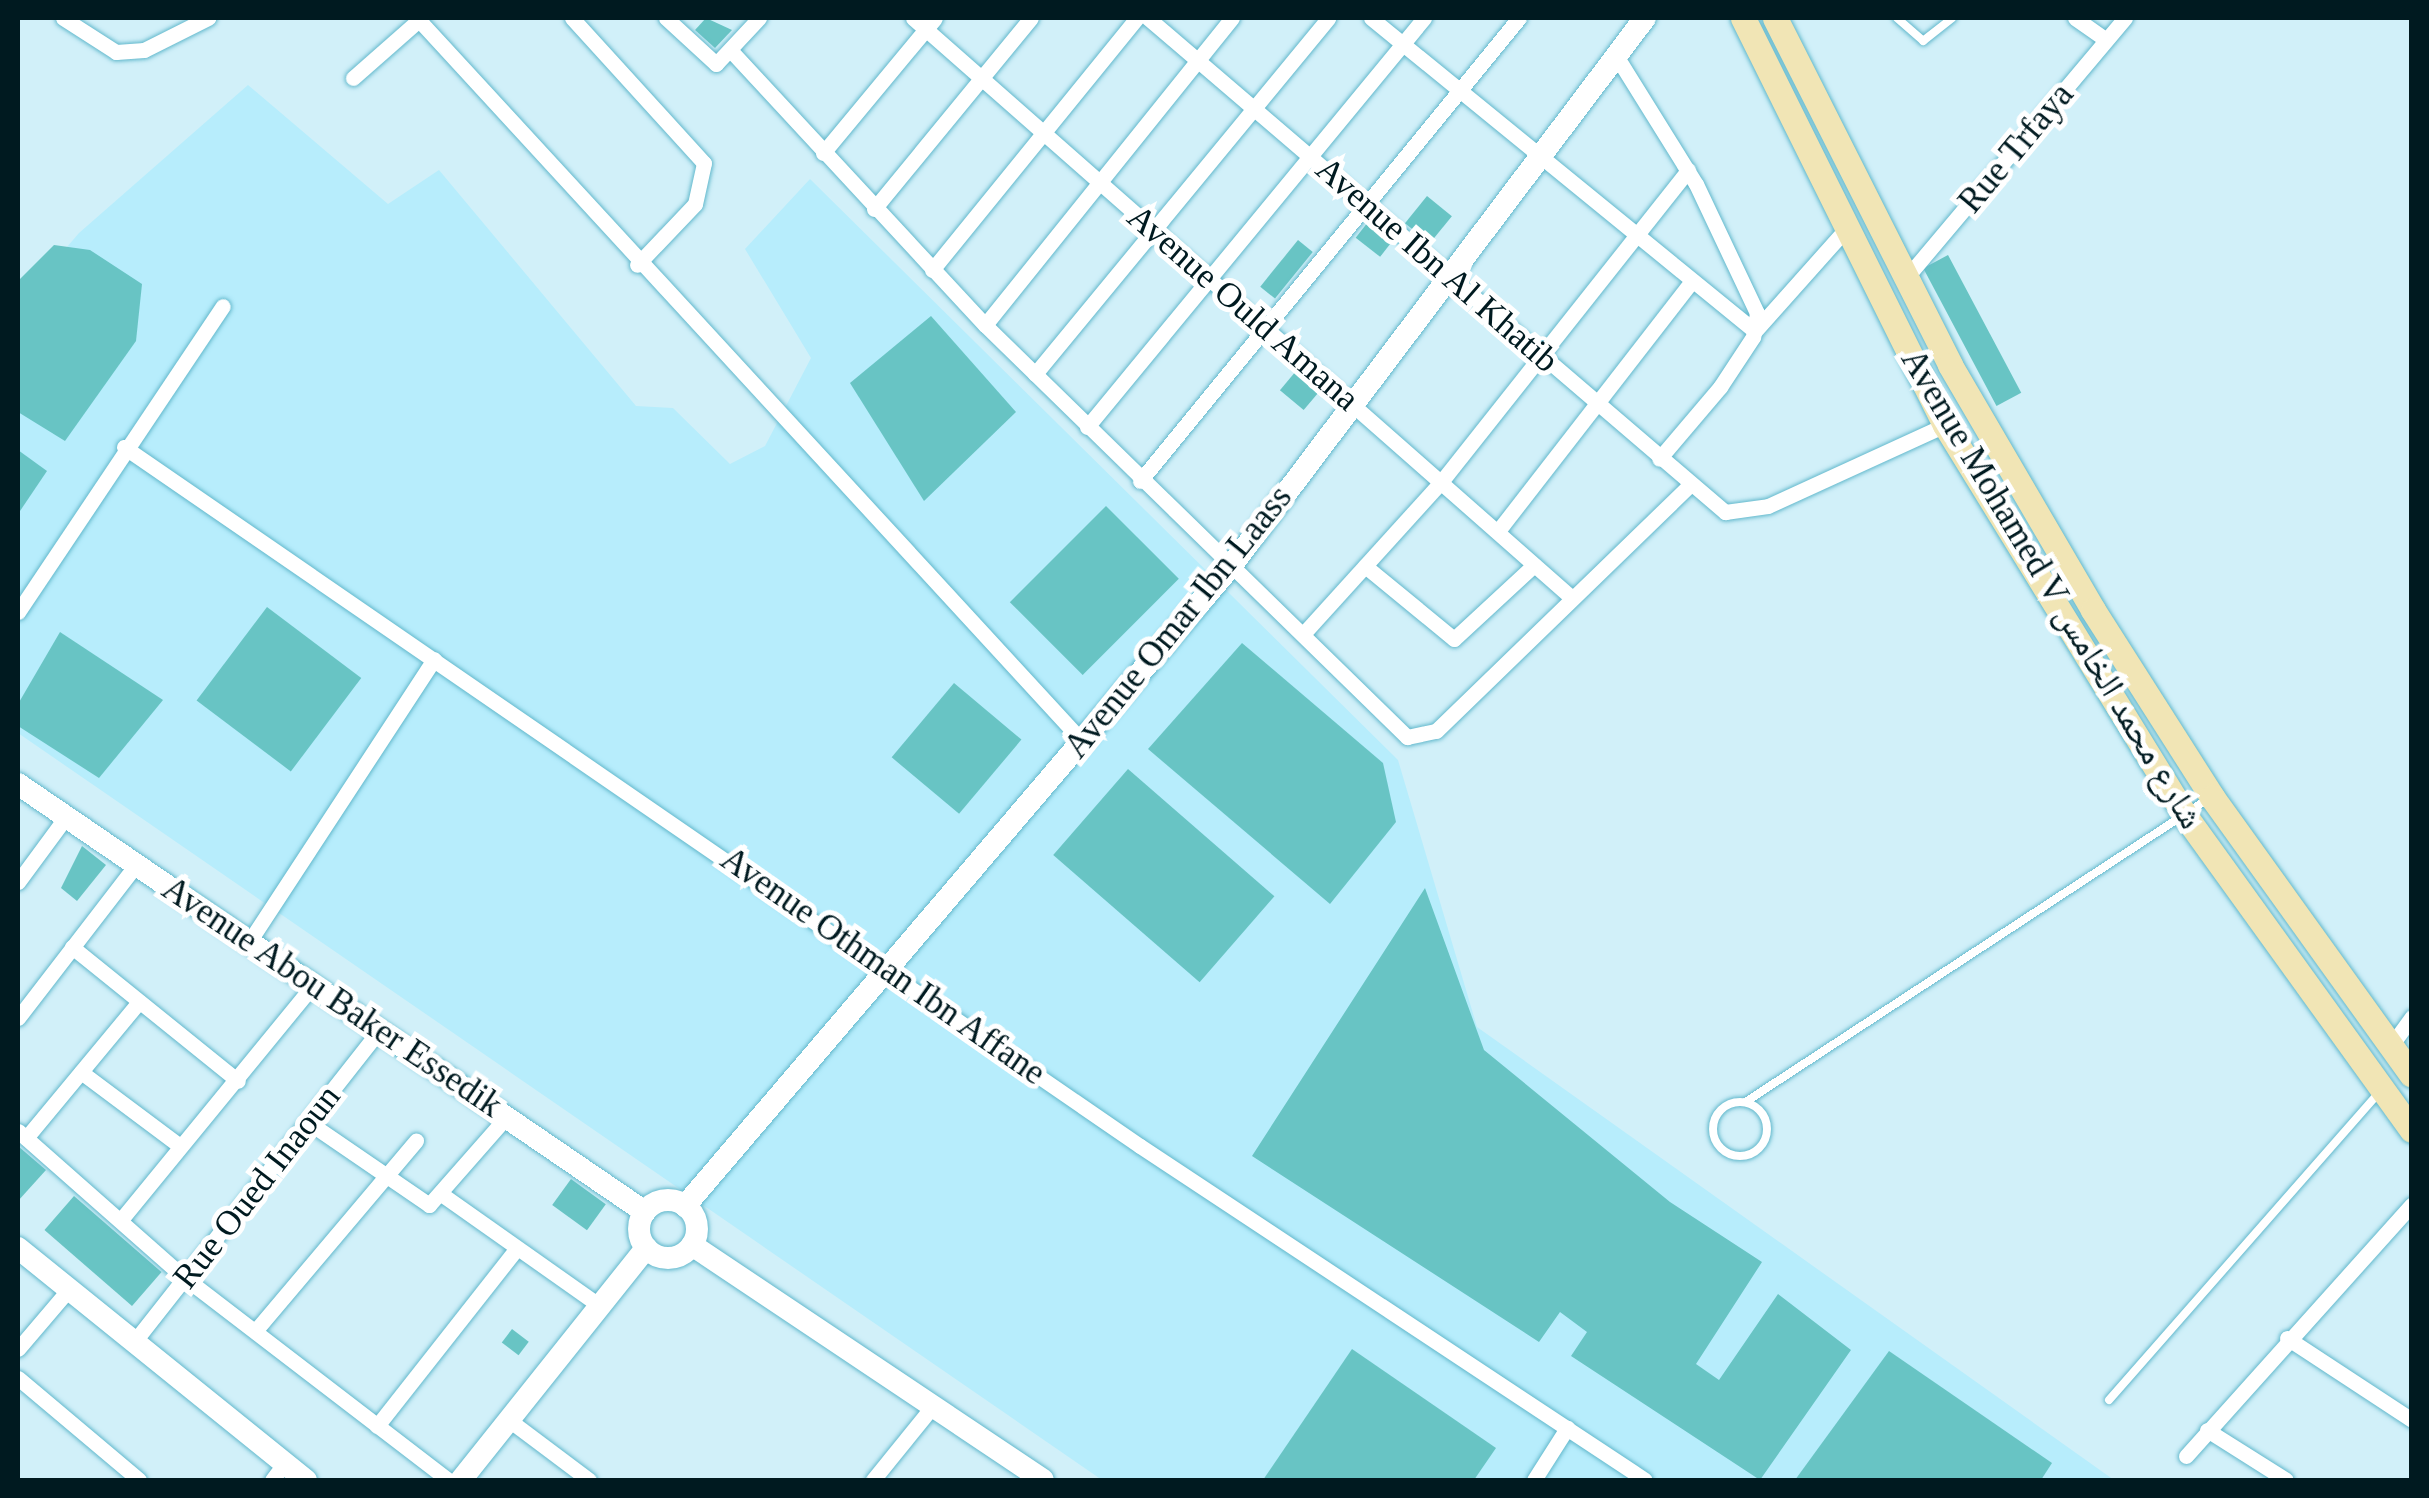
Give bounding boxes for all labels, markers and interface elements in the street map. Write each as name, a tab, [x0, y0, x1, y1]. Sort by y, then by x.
street label: Rue Trfaya	[1949, 74, 2083, 222]
street label: Avenue Ibn Al Khatib	[1306, 148, 1568, 382]
street label: Avenue Ould Amana	[1118, 195, 1368, 421]
street label: Avenue Mohamed V شارع محمد الخامس	[1891, 341, 2213, 837]
street label: Avenue Omar Ibn Laass	[1055, 477, 1301, 767]
street label: Avenue Othman Ibn Affane	[712, 837, 1054, 1095]
street label: Avenue Abou Baker Essedik	[153, 867, 511, 1127]
street label: Rue Oued Inaoun	[164, 1077, 350, 1297]

